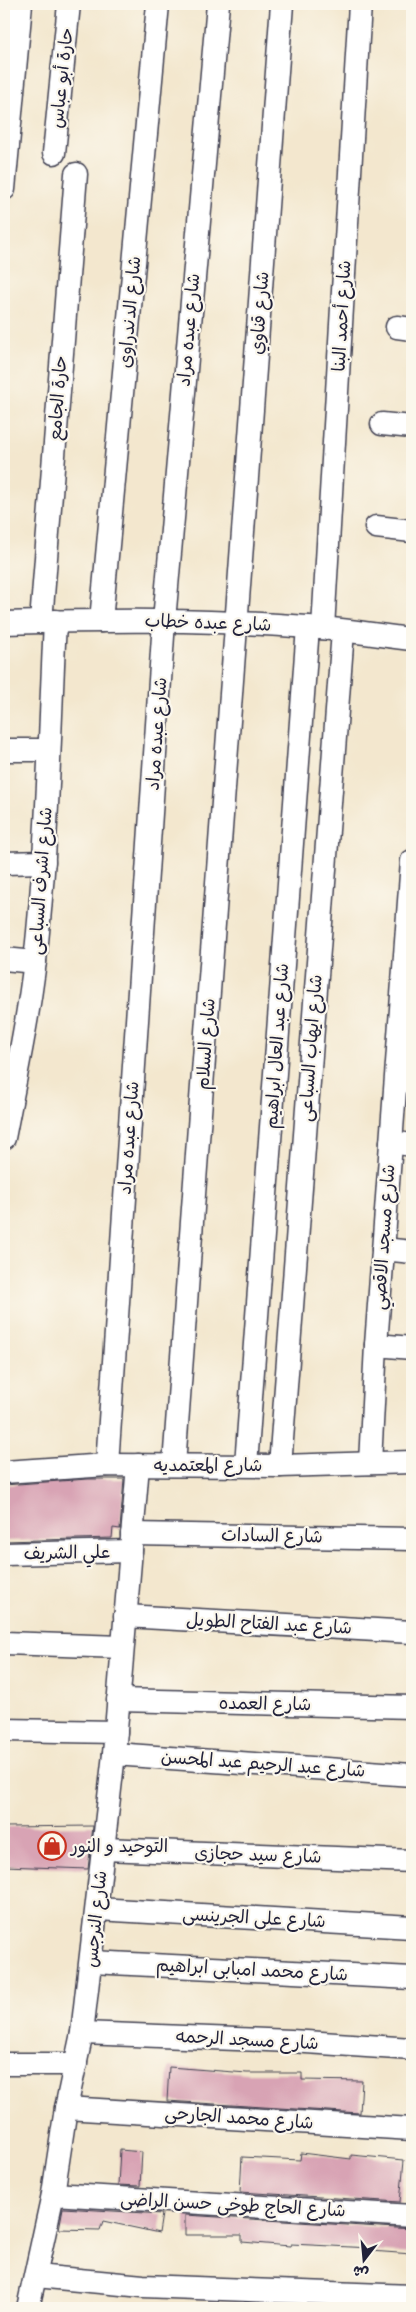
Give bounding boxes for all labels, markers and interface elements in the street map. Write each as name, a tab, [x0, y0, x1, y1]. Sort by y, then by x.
street label: حارة أبو عباس	[46, 27, 78, 129]
street label: شارع الدندراوى	[115, 255, 146, 369]
street label: شارع أحمد البنا	[329, 260, 356, 372]
street label: شارع قناوي	[247, 271, 275, 356]
street label: شارع عبده مراد	[174, 272, 205, 388]
street label: حارة الجامع	[45, 355, 73, 441]
street label: شارع عبده خطاب	[144, 610, 272, 637]
street label: شارع عبده مراد	[143, 677, 172, 792]
street label: شارع اشرف السباعى	[25, 806, 58, 956]
street label: شارع عبد العال ابراهيم	[261, 962, 296, 1130]
street label: شارع ايهاب السباعى	[295, 974, 328, 1122]
street label: شارع السلام	[192, 997, 223, 1091]
street label: شارع عبده مراد	[115, 1081, 144, 1196]
street label: شارع مسجد الاقصي	[368, 1163, 405, 1311]
street label: شارع المعتمديه	[154, 1455, 262, 1477]
street label: شارع السادات	[221, 1525, 323, 1548]
street label: علي الشريف	[24, 1542, 111, 1569]
street label: شارع عبد الفتاح الطويل	[186, 1609, 352, 1640]
street label: شارع العمده	[219, 1693, 311, 1716]
street label: شارع عبد الرحيم عبد المحسن	[160, 1746, 366, 1785]
shop icon: التوحيد و النور	[37, 1831, 67, 1861]
place label: التوحيد و النور	[69, 1836, 168, 1858]
street label: شارع سيد حجازى	[194, 1842, 322, 1869]
street label: شارع النرجس	[80, 1870, 113, 1969]
street label: شارع على الجرينسى	[182, 1904, 326, 1933]
street label: شارع محمد امبابى ابراهيم	[155, 1954, 349, 1989]
street label: شارع مسجد الرحمه	[175, 2026, 319, 2055]
street label: شارع محمد الجارحى	[164, 2102, 314, 2135]
street label: شارع الحاج طوخى حسن الراضى	[120, 2189, 346, 2222]
north arrow	[338, 2234, 388, 2284]
text: ش	[351, 2262, 370, 2282]

